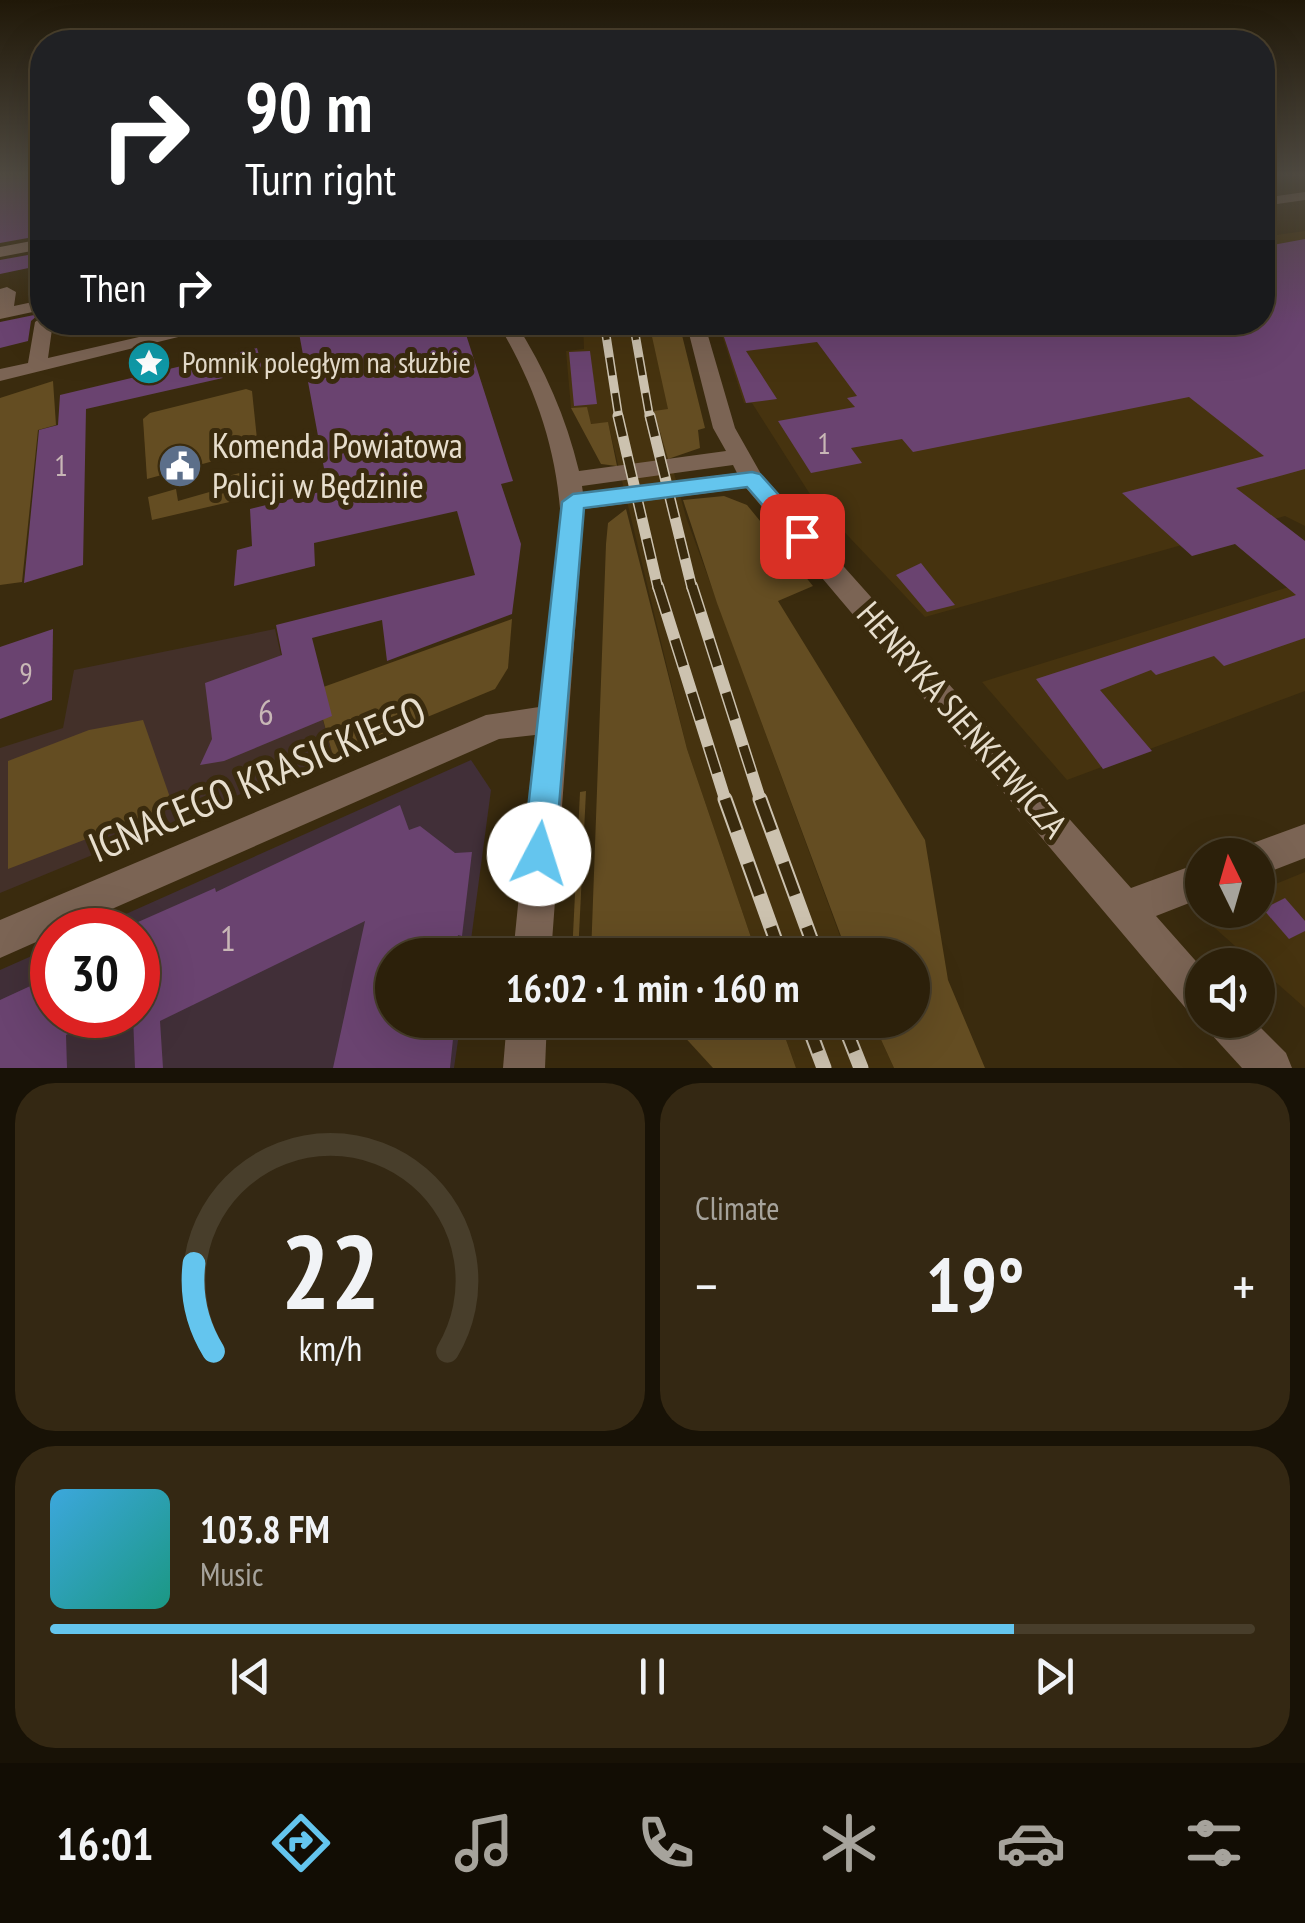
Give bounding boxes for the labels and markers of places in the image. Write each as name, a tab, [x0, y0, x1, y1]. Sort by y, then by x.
place icon: Pomnik poległym na służbie	[126, 340, 172, 386]
place label: Pomnik poległym na służbie	[182, 342, 471, 381]
place label: Komenda Powiatowa Policji w Będzinie	[212, 422, 463, 508]
public building icon: Komenda Powiatowa Policji w Będzinie	[157, 443, 203, 489]
pin	[760, 494, 845, 579]

